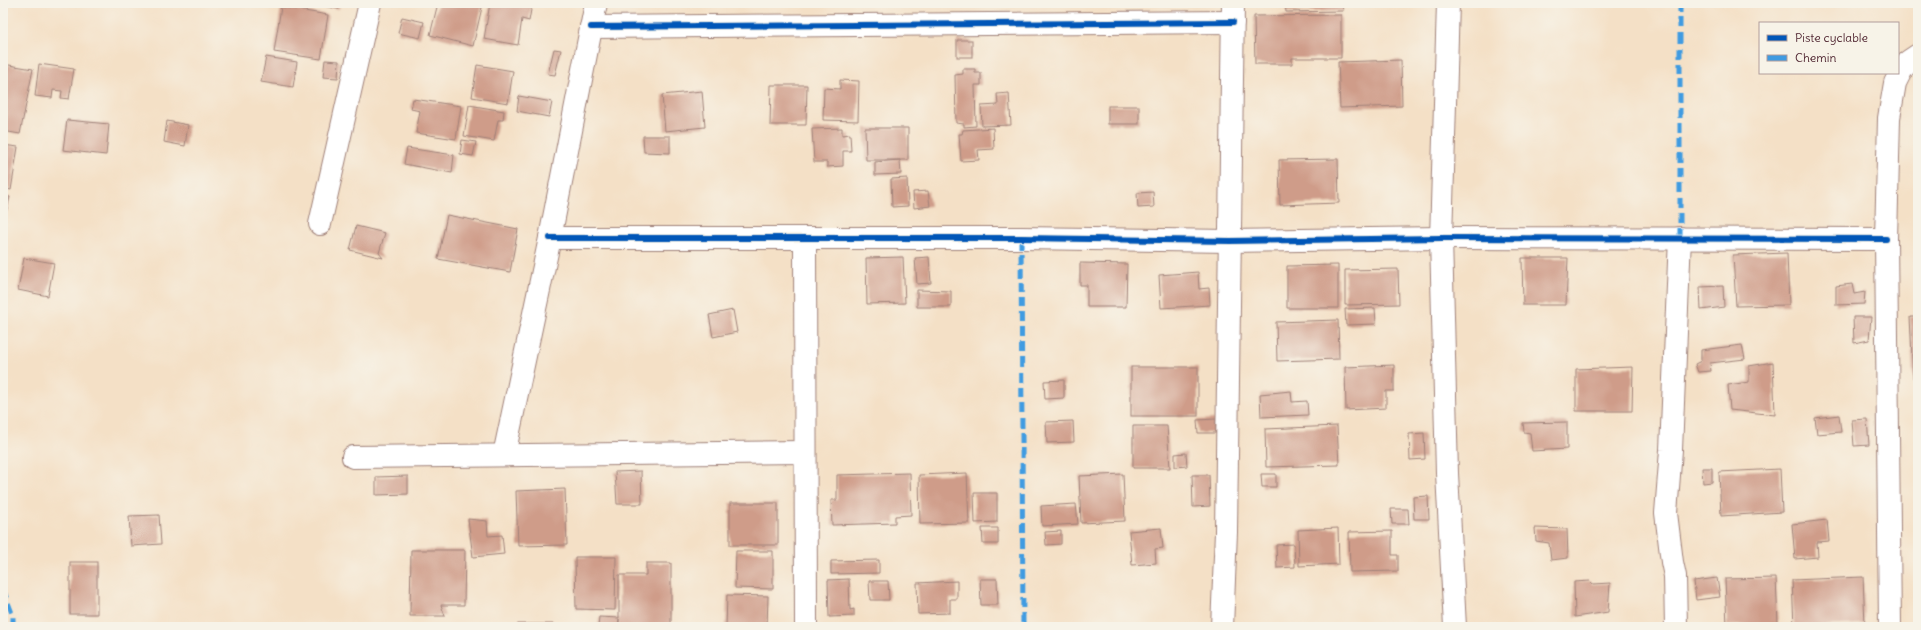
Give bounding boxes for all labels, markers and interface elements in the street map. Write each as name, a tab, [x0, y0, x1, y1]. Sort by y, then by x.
legend	[1759, 22, 1899, 74]
text: Piste cyclable	[1795, 30, 1868, 45]
text: Chemin	[1795, 50, 1837, 65]

